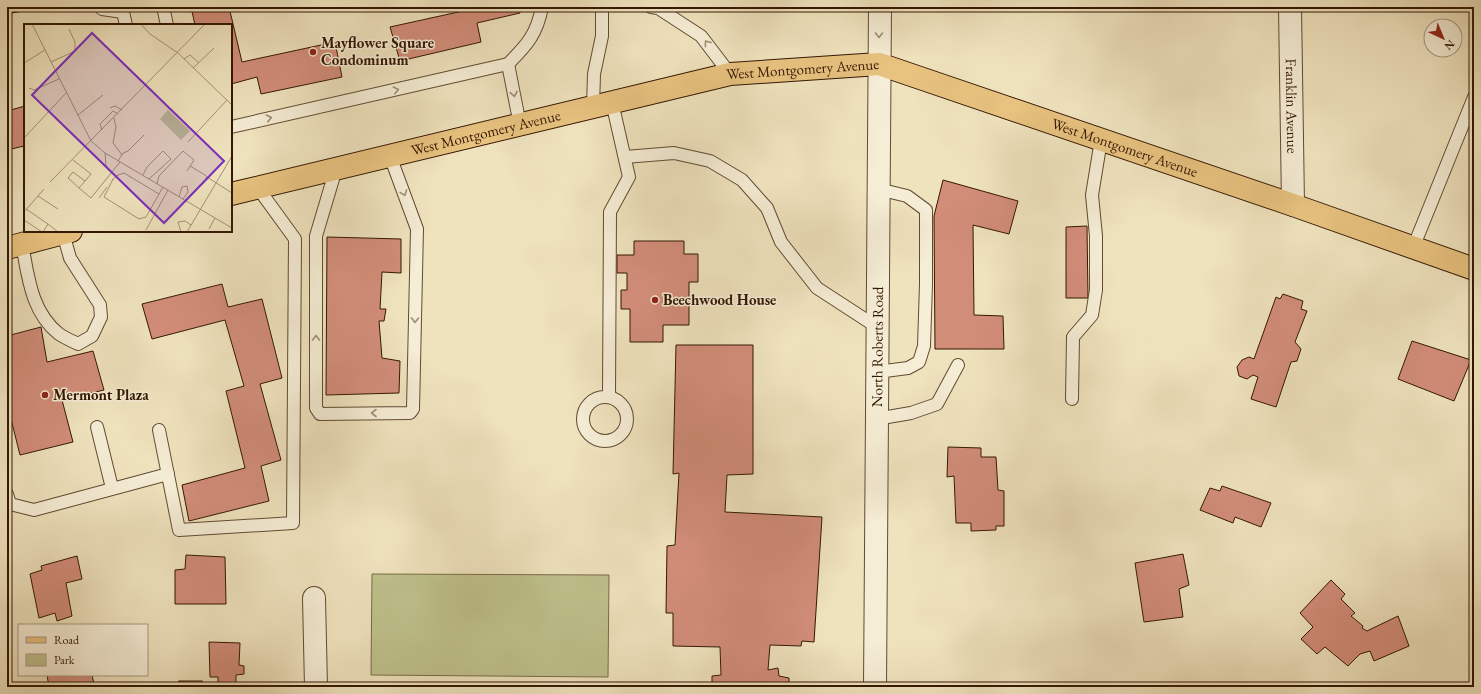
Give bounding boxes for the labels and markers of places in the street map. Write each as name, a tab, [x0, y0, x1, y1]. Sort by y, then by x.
place label: Mayflower Square Condominum	[321, 33, 434, 69]
marker: Mayflower Square Condominum	[308, 47, 318, 57]
place label: Beechwood House	[663, 290, 776, 309]
marker: Beechwood House	[650, 295, 660, 305]
place label: Mermont Plaza	[53, 385, 149, 404]
marker: Mermont Plaza	[40, 390, 50, 400]

